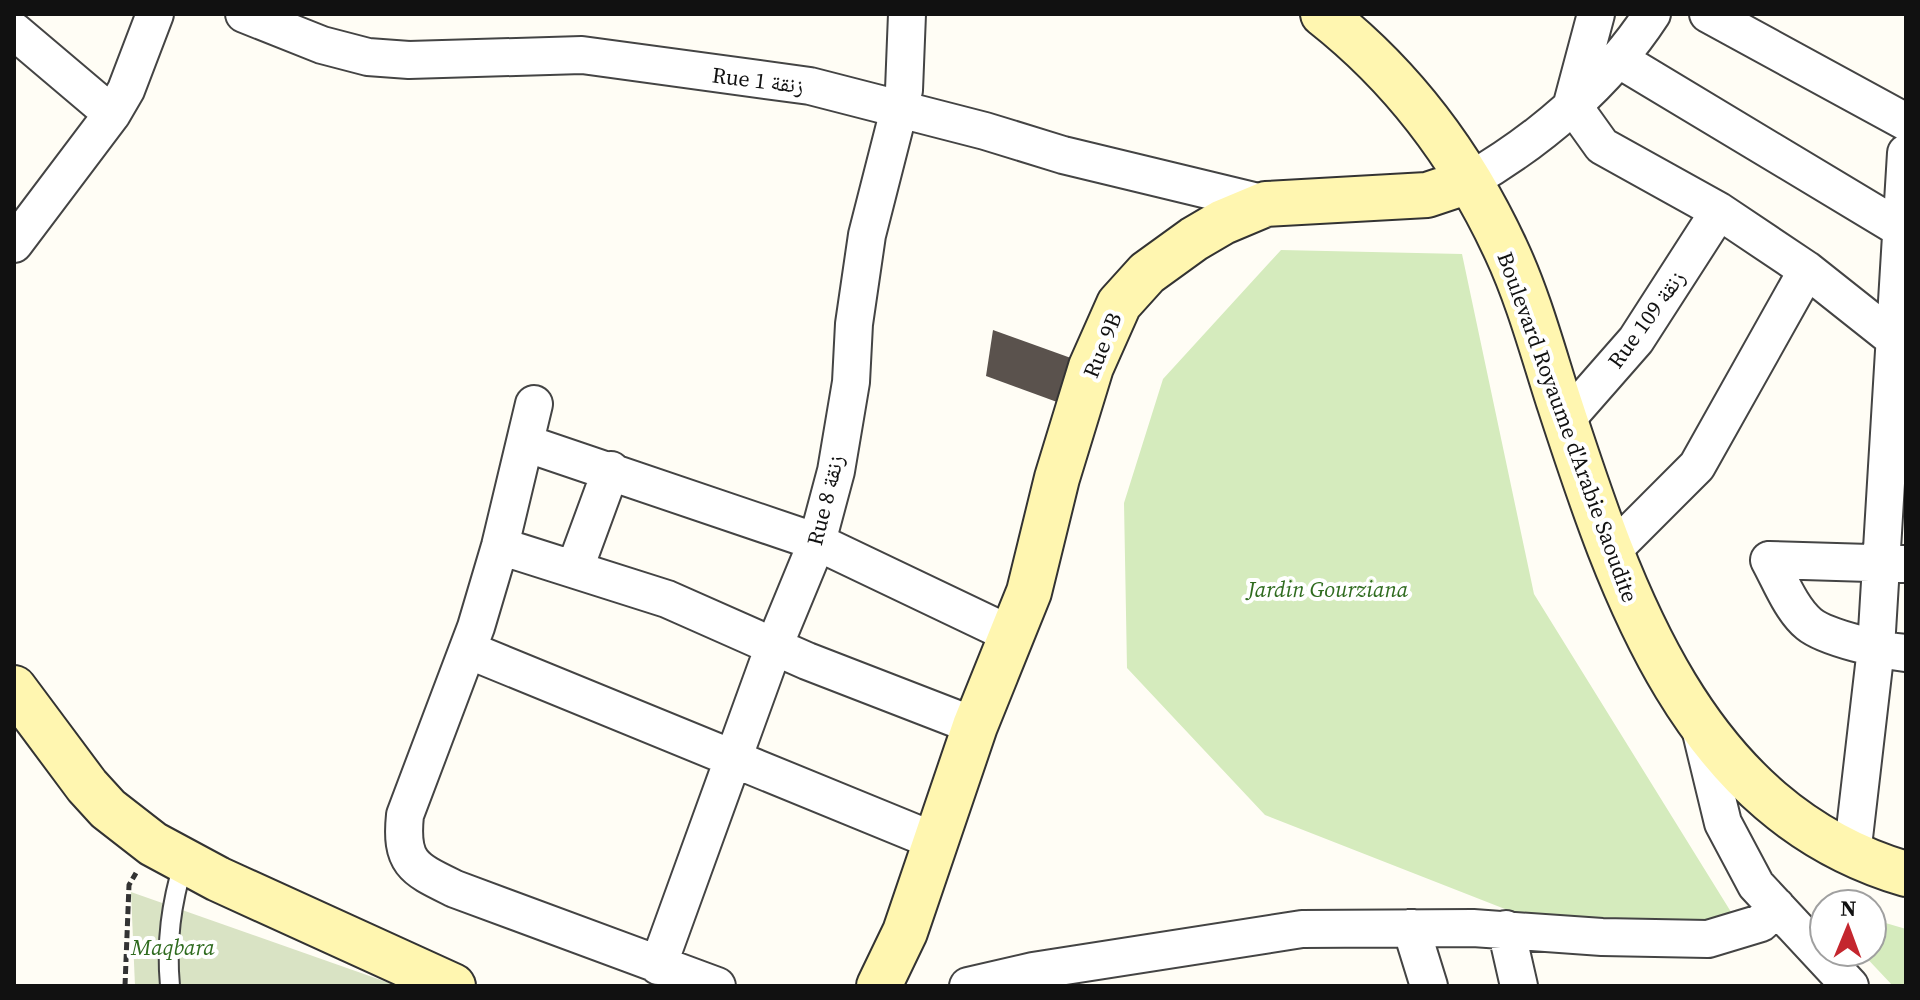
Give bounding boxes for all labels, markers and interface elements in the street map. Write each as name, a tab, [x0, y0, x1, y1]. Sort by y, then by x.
street label: Rue 1 زنقة	[710, 59, 806, 101]
street label: Boulevard Royaume d'Arabie Saoudite	[1491, 248, 1645, 606]
street label: Rue 109 زنقة	[1600, 264, 1692, 374]
street label: Rue 9B	[1075, 308, 1129, 382]
street label: Rue 8 زنقة	[799, 452, 851, 548]
park label: Jardin Gourziana	[1245, 574, 1409, 604]
north arrow	[1808, 888, 1888, 968]
text: N	[1840, 893, 1857, 923]
park label: Maqbara	[130, 932, 215, 962]

